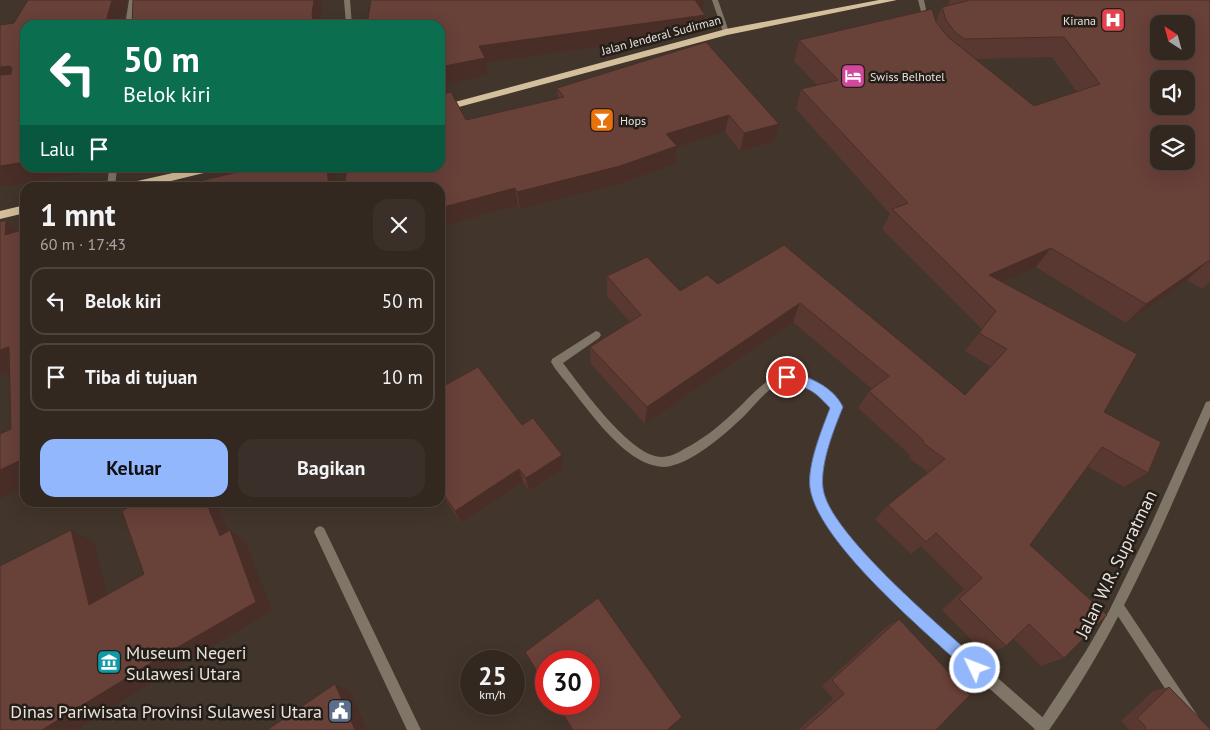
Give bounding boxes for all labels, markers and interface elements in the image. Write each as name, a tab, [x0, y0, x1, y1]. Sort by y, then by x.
hospital icon: Kirana	[1100, 7, 1126, 33]
street label: Jalan Jenderal Sudirman	[599, 12, 722, 58]
place label: Kirana	[1063, 13, 1096, 28]
north arrow	[1150, 15, 1195, 60]
map controls	[1150, 15, 1195, 170]
text: 50 m	[123, 36, 200, 82]
icon: left	[40, 40, 105, 105]
hotel icon: Swiss Belhotel	[840, 63, 866, 89]
place label: Swiss Belhotel	[870, 69, 945, 84]
button: sound	[1150, 70, 1195, 115]
text: Belok kiri	[123, 80, 211, 108]
bar icon: Hops	[589, 107, 615, 133]
place label: Hops	[620, 113, 646, 128]
button: layers	[1150, 125, 1195, 170]
icon: arrive	[85, 135, 113, 163]
text: Lalu	[40, 137, 75, 161]
text: 1 mnt	[40, 195, 116, 234]
button: close	[373, 199, 425, 251]
text: 60 m · 17:43	[40, 234, 126, 254]
icon: left	[42, 287, 70, 315]
text: Belok kiri	[85, 289, 161, 313]
text: 50 m	[382, 289, 423, 313]
pin	[766, 356, 808, 398]
icon: arrive	[42, 363, 70, 391]
icon: arrive	[773, 363, 801, 391]
text: Tiba di tujuan	[85, 365, 197, 389]
text: 10 m	[382, 365, 423, 389]
button: Keluar	[40, 439, 228, 497]
button: Bagikan	[238, 439, 425, 497]
street label: Jalan W.R. Supratman	[1070, 486, 1162, 643]
place label: Museum Negeri Sulawesi Utara	[126, 641, 247, 685]
position arrow	[948, 641, 1000, 693]
museum icon: Museum Negeri Sulawesi Utara	[96, 649, 122, 675]
speed limit sign: 30	[535, 650, 600, 715]
text: 25	[478, 660, 507, 692]
text: km/h	[479, 687, 506, 702]
public building icon: Dinas Pariwisata Provinsi Sulawesi Utara	[327, 698, 353, 724]
place label: Dinas Pariwisata Provinsi Sulawesi Utara	[10, 700, 322, 723]

